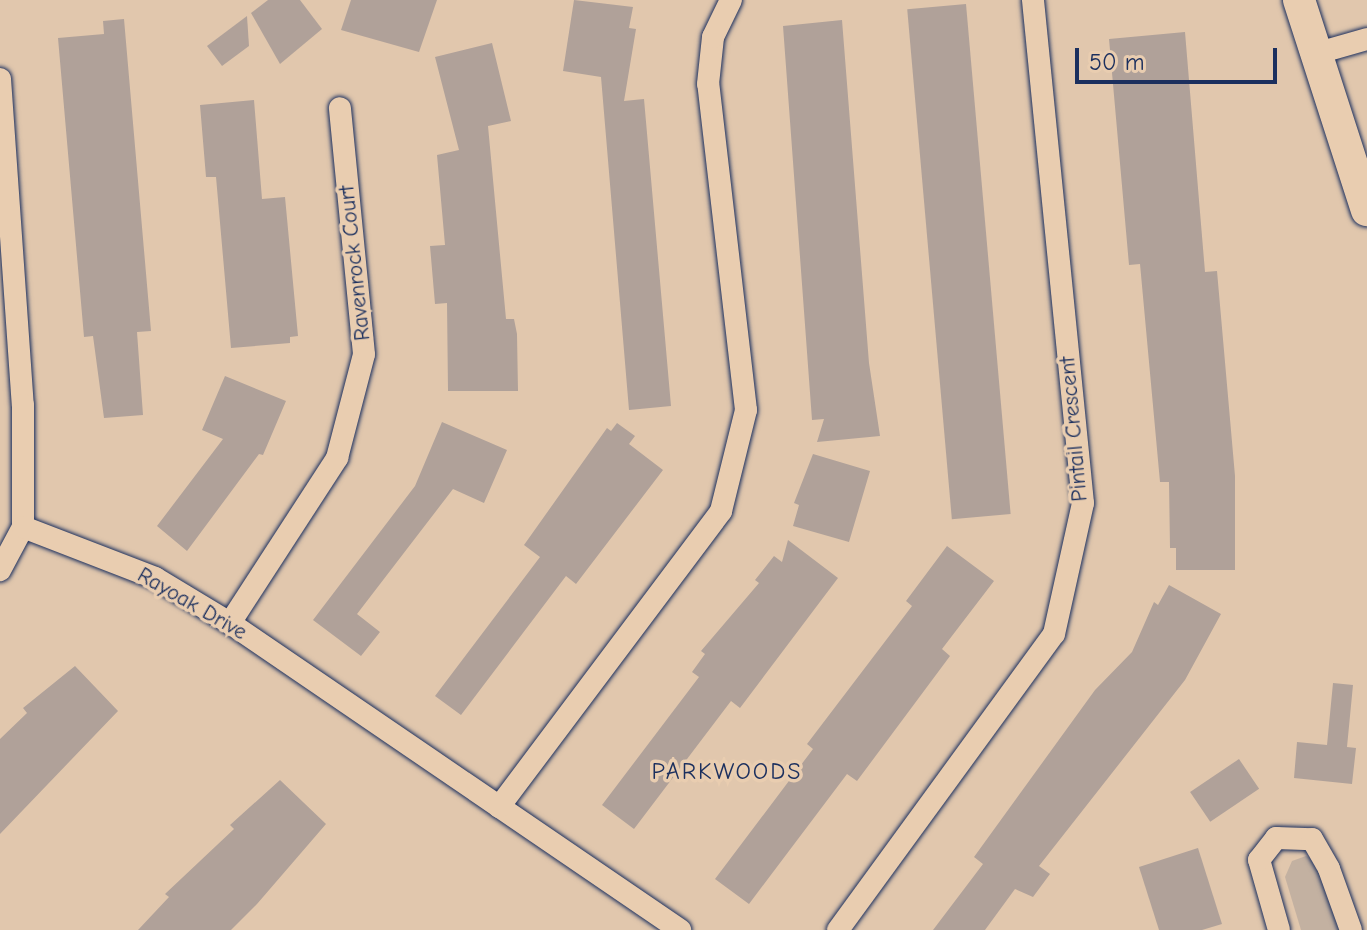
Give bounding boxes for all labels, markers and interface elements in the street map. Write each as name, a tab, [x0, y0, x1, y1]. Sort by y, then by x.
scale bar	[1079, 32, 1281, 82]
text: 50 m	[1089, 48, 1145, 76]
street label: Ravenrock Court	[334, 184, 376, 342]
street label: Pintail Crescent	[1055, 355, 1093, 503]
street label: Rayoak Drive	[133, 562, 251, 646]
district label: PARKWOODS	[651, 758, 803, 786]

